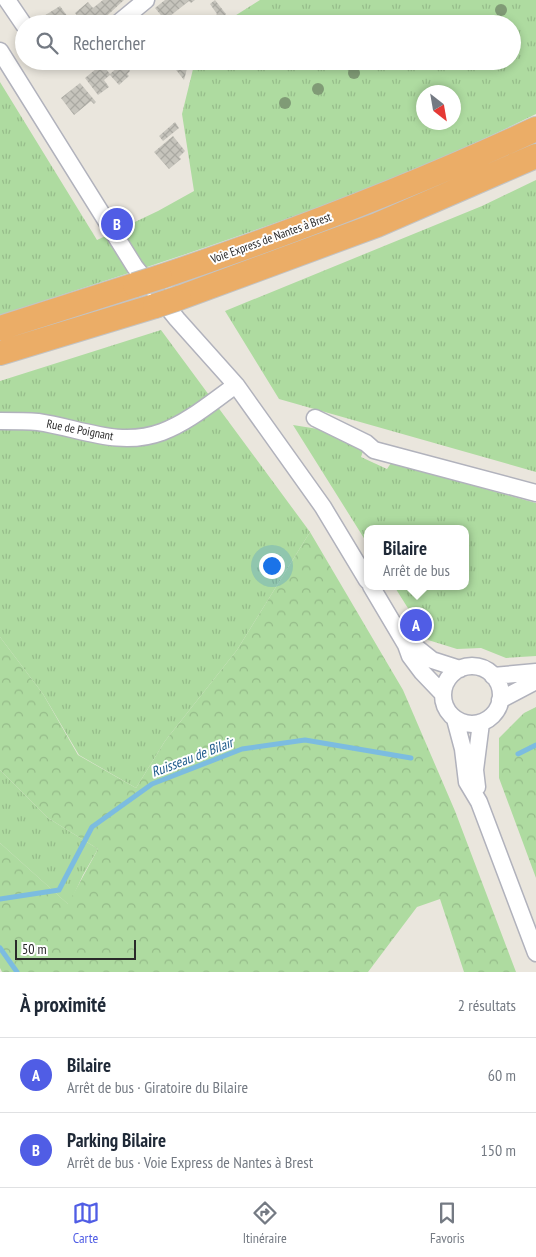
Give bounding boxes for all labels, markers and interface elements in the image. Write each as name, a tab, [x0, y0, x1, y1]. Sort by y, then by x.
search box	[15, 15, 521, 70]
icon: search	[33, 29, 61, 57]
text: Rechercher	[73, 31, 145, 55]
north arrow	[416, 85, 461, 130]
pin: B	[101, 205, 133, 243]
street label: Voie Express de Nantes à Brest	[208, 209, 334, 267]
street label: Rue de Poignant	[45, 416, 116, 443]
popup	[364, 525, 469, 590]
text: Bilaire	[383, 536, 427, 560]
your location	[259, 553, 285, 579]
text: Arrêt de bus	[383, 560, 450, 580]
pin: A	[400, 606, 432, 644]
water label: Ruisseau de Bilair	[149, 732, 237, 781]
scale bar	[15, 937, 136, 960]
text: 50 m	[22, 940, 47, 958]
text: À proximité	[20, 991, 106, 1018]
text: 2 résultats	[458, 995, 516, 1015]
text: Bilaire	[67, 1053, 111, 1077]
text: A	[32, 1065, 40, 1085]
text: 60 m	[488, 1065, 516, 1085]
text: Arrêt de bus · Giratoire du Bilaire	[67, 1077, 248, 1097]
text: Parking Bilaire	[67, 1128, 166, 1152]
text: B	[32, 1140, 40, 1160]
text: 150 m	[481, 1140, 516, 1160]
text: Arrêt de bus · Voie Express de Nantes à Brest	[67, 1152, 313, 1172]
tab: Carte	[72, 1199, 100, 1247]
tab: Itinéraire	[243, 1199, 287, 1247]
tab: Favoris	[430, 1199, 464, 1247]

